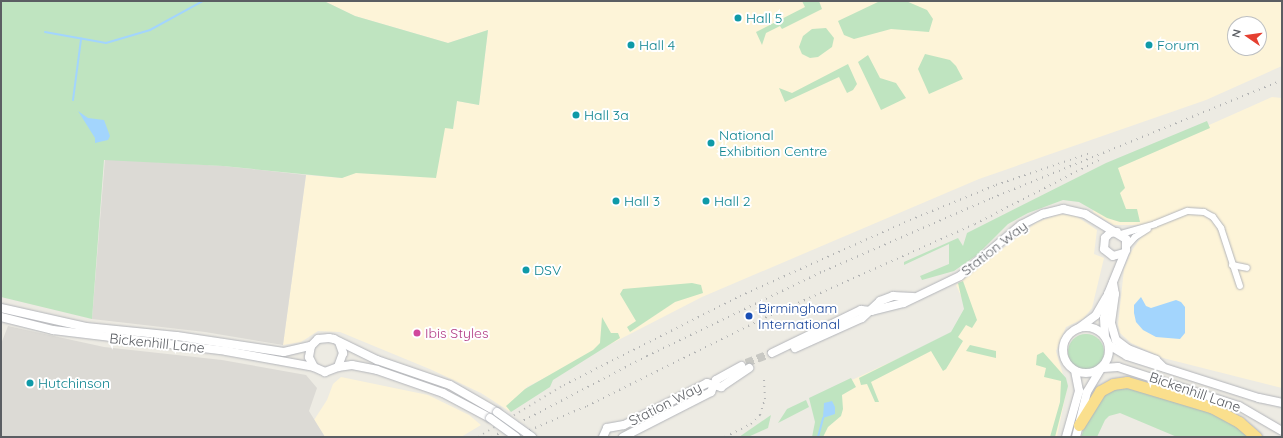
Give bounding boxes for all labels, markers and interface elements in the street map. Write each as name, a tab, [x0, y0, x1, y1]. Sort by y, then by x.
place label: Hall 5	[746, 10, 782, 26]
marker: Hall 5	[733, 13, 743, 23]
north arrow	[1227, 16, 1267, 56]
text: N	[1229, 28, 1244, 39]
place label: Hall 4	[639, 37, 675, 53]
place label: Forum	[1157, 37, 1199, 53]
marker: Hall 4	[626, 40, 636, 50]
marker: Forum	[1144, 40, 1154, 50]
place label: Hall 3a	[584, 107, 629, 123]
marker: Hall 3a	[571, 110, 581, 120]
place label: National Exhibition Centre	[719, 127, 827, 160]
marker: National Exhibition Centre	[706, 138, 716, 148]
place label: Hall 3	[624, 193, 660, 209]
place label: Hall 2	[714, 193, 751, 209]
marker: Hall 3	[611, 196, 621, 206]
marker: Hall 2	[701, 196, 711, 206]
street label: Station Way	[958, 217, 1030, 279]
place label: DSV	[534, 262, 561, 278]
marker: DSV	[521, 265, 531, 275]
place label: Birmingham International	[758, 300, 840, 332]
marker: Birmingham International	[743, 310, 755, 322]
place label: Ibis Styles	[425, 325, 488, 341]
marker: Ibis Styles	[412, 328, 422, 338]
street label: Bickenhill Lane	[109, 330, 205, 356]
street label: Bickenhill Lane	[1147, 368, 1243, 416]
place label: Hutchinson	[38, 375, 110, 391]
marker: Hutchinson	[25, 378, 35, 388]
street label: Station Way	[626, 379, 704, 429]

